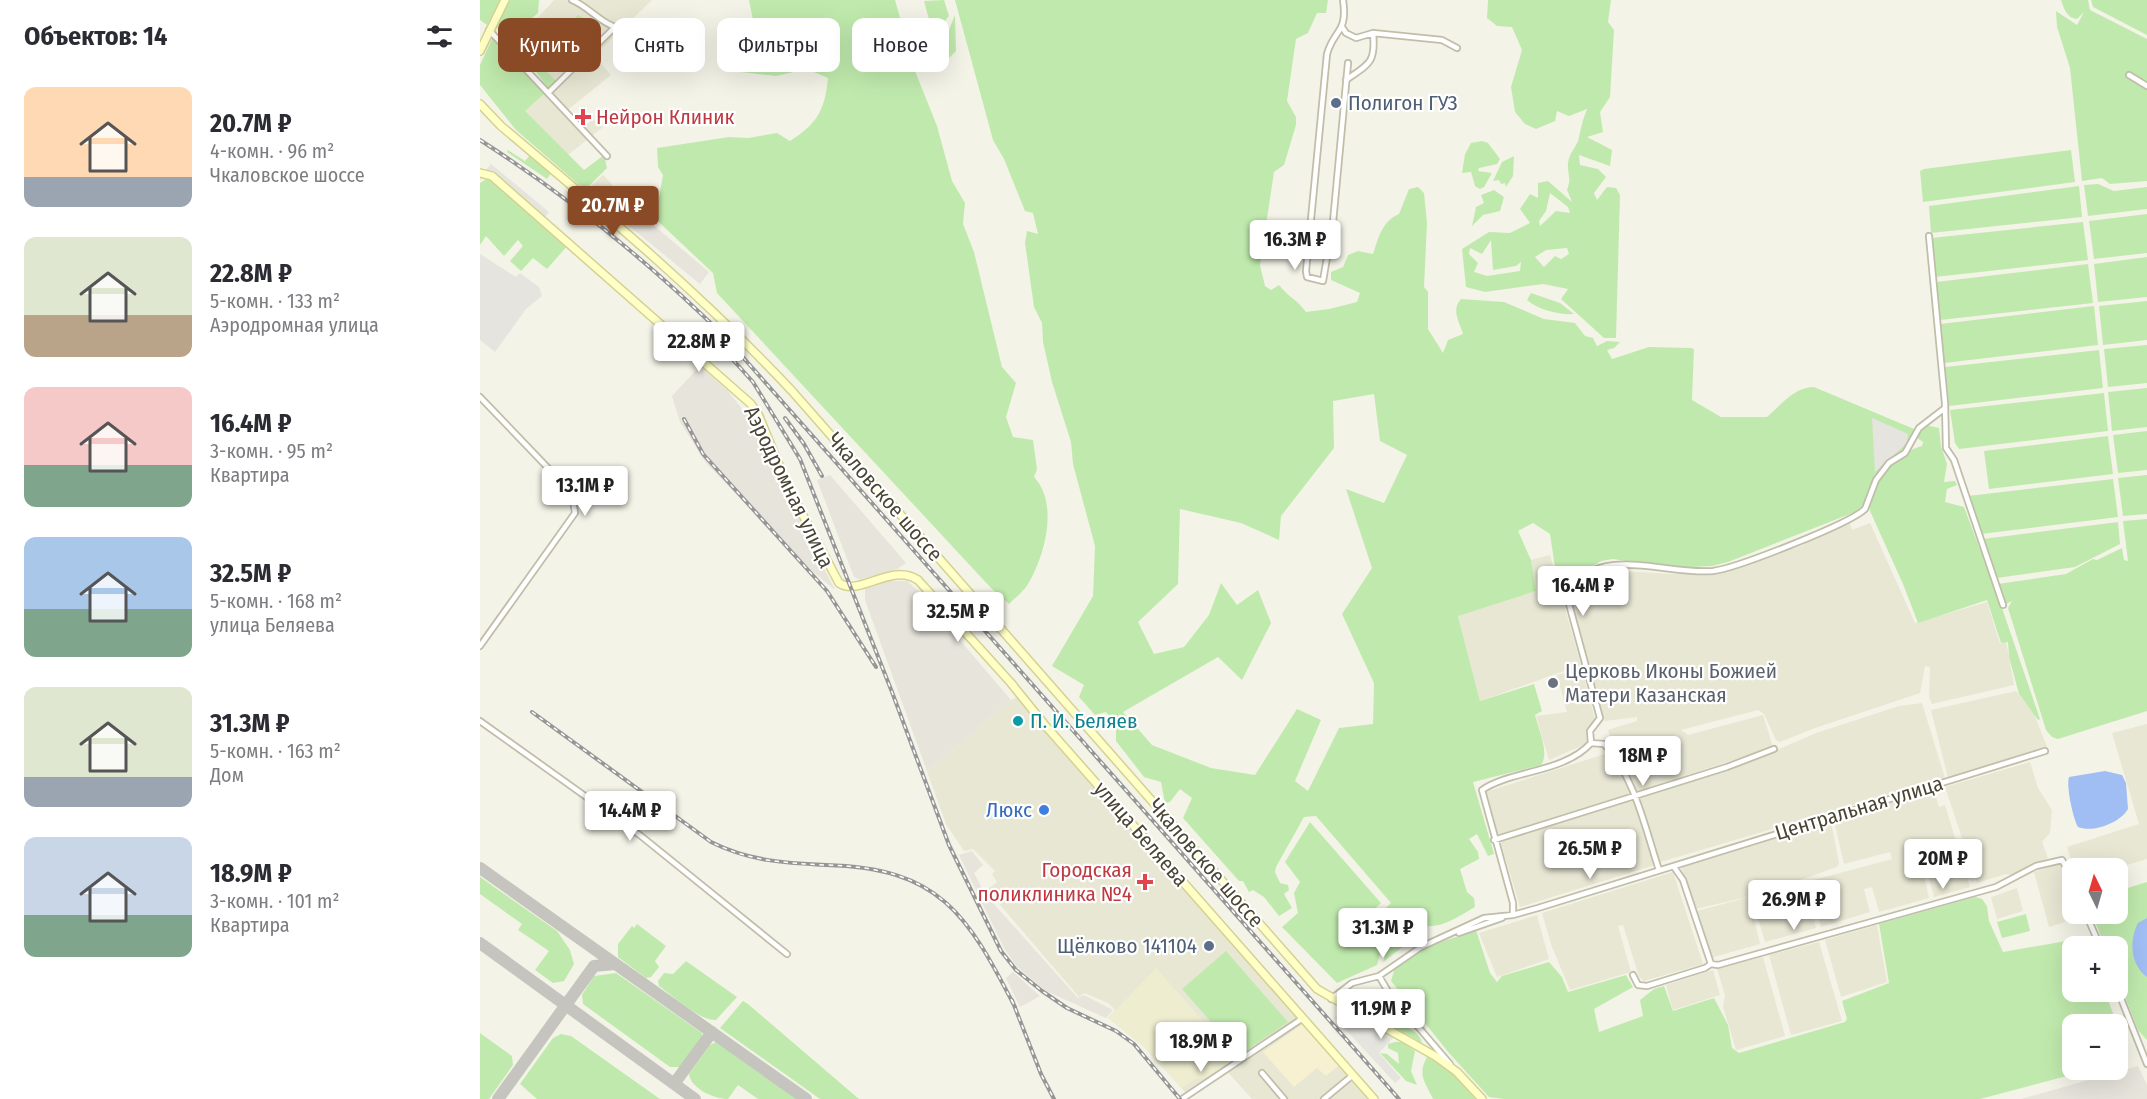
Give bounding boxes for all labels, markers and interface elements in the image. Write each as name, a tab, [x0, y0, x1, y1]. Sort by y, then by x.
chip: Купить	[498, 18, 601, 72]
chip: Снять	[613, 18, 705, 72]
chip: Фильтры	[717, 18, 840, 72]
chip: Новое	[852, 18, 949, 72]
icon: filters	[423, 20, 456, 53]
text: Объектов: 14	[24, 21, 167, 52]
place label: Полигон ГУЗ	[1348, 90, 1458, 116]
marker: Полигон ГУЗ	[1329, 96, 1343, 110]
place label: Нейрон Клиник	[596, 104, 734, 130]
text: 20.7M ₽	[210, 108, 291, 139]
marker: Нейрон Клиник	[574, 108, 592, 126]
icon: home	[72, 111, 144, 183]
text: 4-комн. · 96 m²	[210, 139, 334, 163]
text: Чкаловское шоссе	[210, 163, 365, 187]
pin: 20.7M ₽	[558, 186, 668, 237]
text: 20.7M ₽	[582, 193, 644, 217]
pin: 16.3M ₽	[1240, 220, 1350, 271]
text: 16.3M ₽	[1264, 227, 1326, 251]
text: 22.8M ₽	[210, 258, 292, 289]
icon: home	[72, 261, 144, 333]
text: 5-комн. · 133 m²	[210, 289, 340, 313]
text: Аэродромная улица	[210, 313, 379, 337]
pin: 22.8M ₽	[644, 322, 754, 373]
text: 22.8M ₽	[667, 329, 731, 353]
street label: Аэродромная улица	[738, 402, 840, 572]
text: 16.4M ₽	[210, 408, 292, 439]
icon: home	[72, 411, 144, 483]
street label: Чкаловское шоссе	[822, 427, 948, 567]
text: 3-комн. · 95 m²	[210, 439, 333, 463]
text: Квартира	[210, 463, 290, 487]
pin: 13.1M ₽	[530, 466, 640, 517]
text: 13.1M ₽	[556, 473, 614, 497]
text: 32.5M ₽	[210, 558, 291, 589]
icon: home	[72, 561, 144, 633]
pin: 16.4M ₽	[1528, 566, 1638, 617]
text: 16.4M ₽	[1552, 573, 1614, 597]
text: 5-комн. · 168 m²	[210, 589, 342, 613]
pin: 32.5M ₽	[903, 592, 1013, 643]
text: 32.5M ₽	[927, 599, 989, 623]
text: улица Беляева	[210, 613, 335, 637]
place label: Церковь Иконы Божией Матери Казанская	[1565, 658, 1777, 708]
marker: Церковь Иконы Божией Матери Казанская	[1546, 676, 1560, 690]
text: 31.3M ₽	[210, 708, 290, 739]
place label: П. И. Беляев	[1030, 708, 1138, 734]
icon: home	[72, 711, 144, 783]
marker: П. И. Беляев	[1011, 714, 1025, 728]
pin: 18M ₽	[1601, 736, 1685, 787]
text: 5-комн. · 163 m²	[210, 739, 341, 763]
text: 18M ₽	[1619, 743, 1667, 767]
text: Дом	[210, 763, 244, 787]
street label: Центральная улица	[1772, 770, 1946, 846]
street label: улица Беляева	[1088, 776, 1194, 892]
pin: 14.4M ₽	[575, 791, 685, 842]
street label: Чкаловское шоссе	[1143, 793, 1269, 933]
place label: Люкс	[986, 797, 1032, 823]
text: 14.4M ₽	[599, 798, 661, 822]
marker: Люкс	[1037, 803, 1051, 817]
pin: 26.5M ₽	[1535, 829, 1645, 880]
text: 26.5M ₽	[1558, 836, 1622, 860]
pin: 20M ₽	[1901, 839, 1985, 890]
text: 20M ₽	[1918, 846, 1968, 870]
place label: Городская поликлиника №4	[978, 857, 1132, 907]
text: 18.9M ₽	[210, 858, 292, 889]
north arrow	[2062, 858, 2128, 924]
map controls	[2062, 858, 2128, 1080]
icon: home	[72, 861, 144, 933]
marker: Городская поликлиника №4	[1136, 873, 1154, 891]
pin: 26.9M ₽	[1739, 880, 1849, 931]
text: 26.9M ₽	[1762, 887, 1826, 911]
text: 3-комн. · 101 m²	[210, 889, 340, 913]
pin: 31.3M ₽	[1328, 908, 1438, 959]
text: Квартира	[210, 913, 290, 937]
text: 31.3M ₽	[1352, 915, 1414, 939]
place label: Щёлково 141104	[1057, 933, 1197, 959]
button: +	[2062, 936, 2128, 1002]
marker: Щёлково 141104	[1202, 939, 1216, 953]
pin: 11.9M ₽	[1326, 989, 1436, 1040]
text: 11.9M ₽	[1351, 996, 1411, 1020]
button: −	[2062, 1014, 2128, 1080]
pin: 18.9M ₽	[1146, 1022, 1256, 1073]
text: 18.9M ₽	[1170, 1029, 1232, 1053]

